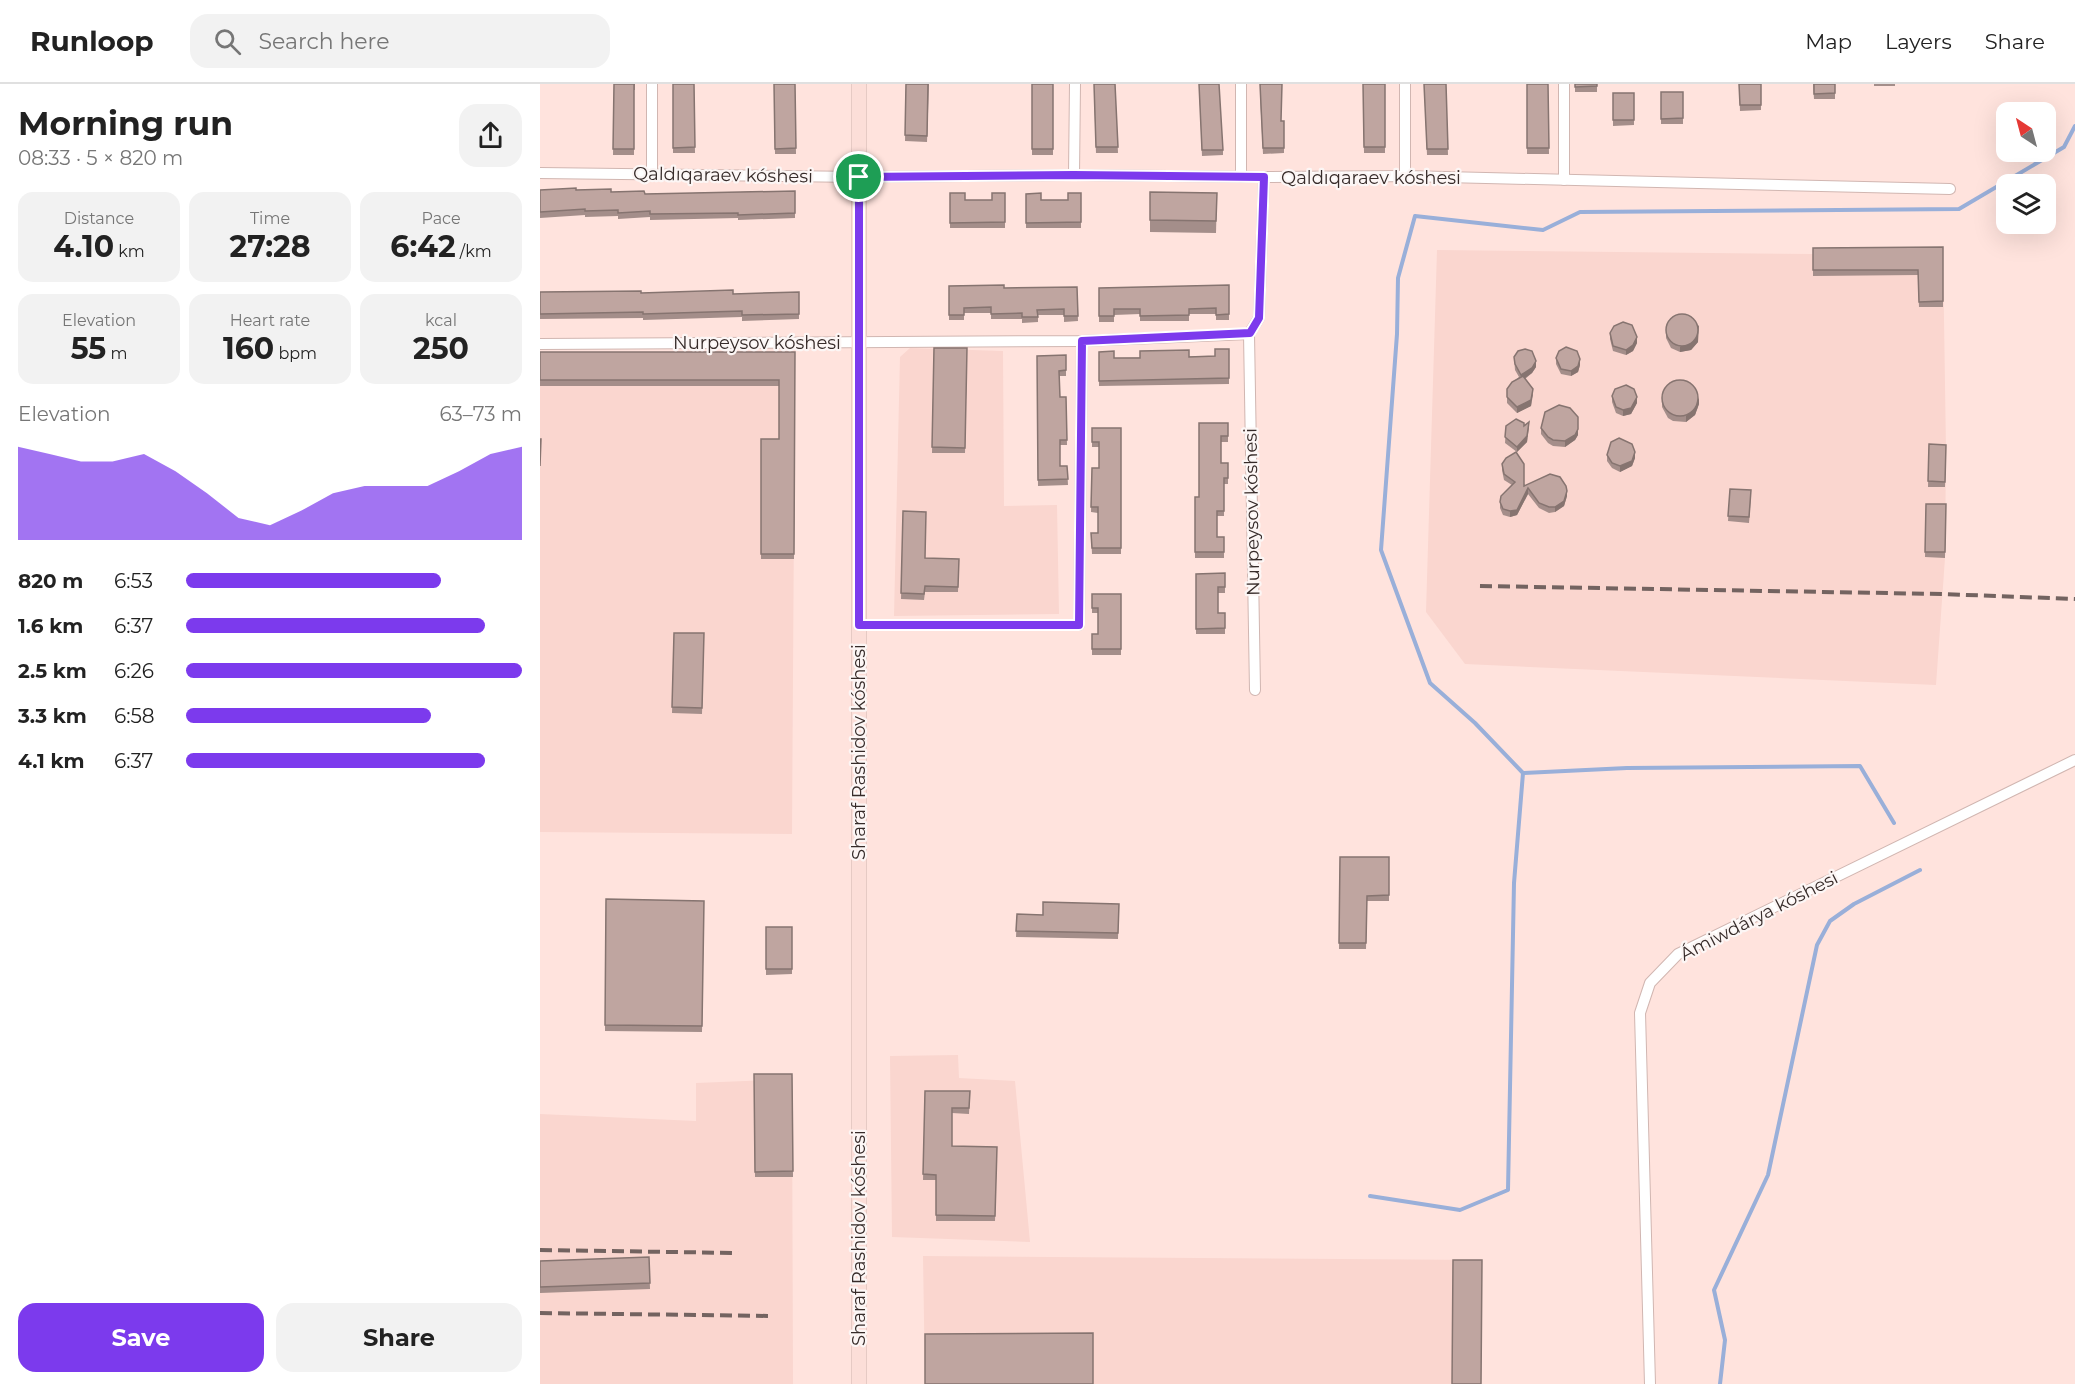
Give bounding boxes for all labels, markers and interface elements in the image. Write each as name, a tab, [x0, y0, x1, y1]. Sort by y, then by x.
search box	[190, 14, 610, 68]
text: Runloop	[30, 24, 154, 58]
icon: search	[211, 25, 244, 58]
text: Search here	[259, 28, 389, 55]
text: Map	[1805, 29, 1852, 54]
text: Layers	[1885, 29, 1952, 54]
text: Share	[1985, 29, 2045, 54]
north arrow	[1996, 102, 2056, 162]
map controls	[1996, 102, 2056, 234]
text: Morning run	[18, 103, 233, 143]
button: share	[459, 104, 522, 167]
text: 08:33 · 5 × 820 m	[18, 146, 183, 170]
pin	[833, 151, 884, 202]
icon: arrive	[842, 160, 875, 193]
street label: Qaldıqaraev kóshesi	[633, 162, 813, 188]
street label: Qaldıqaraev kóshesi	[1281, 167, 1461, 189]
button: layers	[1996, 174, 2056, 234]
text: Distance	[64, 209, 134, 228]
text: Time	[250, 209, 290, 228]
text: Pace	[421, 209, 461, 228]
text: 4.10	[53, 228, 114, 265]
text: 27:28	[229, 228, 311, 265]
text: 6:42	[390, 228, 456, 265]
text: km	[114, 242, 145, 261]
text: /km	[456, 242, 492, 261]
text: Elevation	[62, 311, 136, 330]
text: Heart rate	[230, 311, 310, 330]
text: kcal	[425, 311, 457, 330]
text: 55	[71, 330, 106, 367]
text: 160	[223, 330, 274, 367]
text: 250	[413, 330, 469, 367]
street label: Nurpeysov kóshesi	[673, 332, 841, 354]
text: m	[106, 344, 127, 363]
text: bpm	[274, 344, 317, 363]
text: Elevation	[18, 402, 110, 426]
text: 63–73 m	[439, 402, 522, 426]
street label: Nurpeysov kóshesi	[1240, 428, 1264, 596]
text: 820 m	[18, 569, 83, 593]
text: 6:53	[114, 569, 153, 593]
text: 1.6 km	[18, 614, 83, 638]
text: 6:37	[114, 614, 153, 638]
street label: Sharaf Rashidov kóshesi	[848, 644, 870, 860]
text: 2.5 km	[18, 659, 87, 683]
text: 6:26	[114, 659, 154, 683]
text: 3.3 km	[18, 704, 87, 728]
text: 6:58	[114, 704, 155, 728]
text: 4.1 km	[18, 749, 85, 773]
text: 6:37	[114, 749, 153, 773]
street label: Ámiwdárya kóshesi	[1676, 867, 1842, 965]
street label: Sharaf Rashidov kóshesi	[848, 1130, 870, 1346]
button: Save	[18, 1303, 264, 1372]
button: Share	[276, 1303, 522, 1372]

